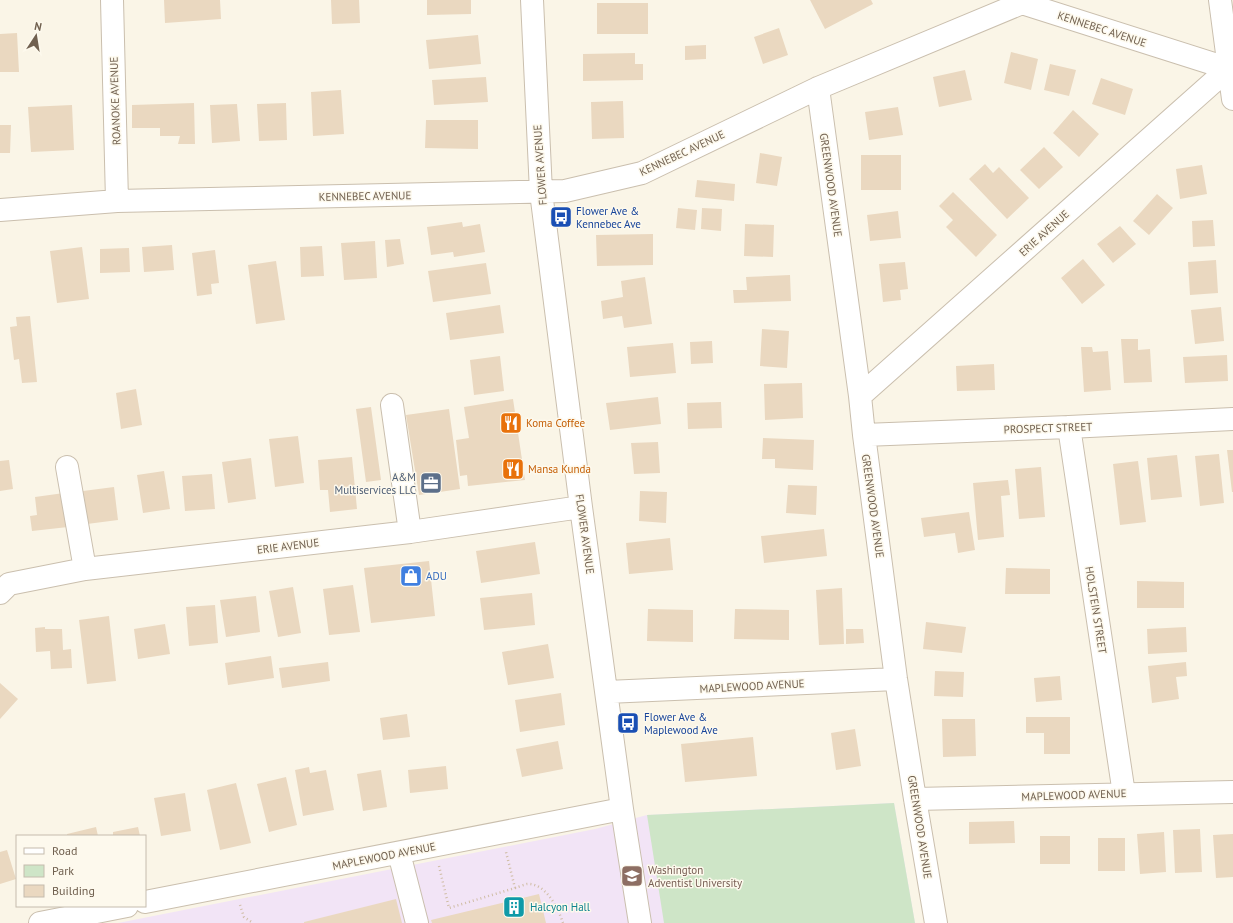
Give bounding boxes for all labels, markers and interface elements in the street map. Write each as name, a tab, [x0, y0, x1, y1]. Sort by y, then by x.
street label: KENNEBEC AVENUE	[1056, 8, 1148, 50]
north arrow	[16, 16, 56, 56]
text: N	[33, 19, 43, 34]
street label: ROANOKE AVENUE	[106, 56, 124, 145]
street label: FLOWER AVENUE	[530, 124, 550, 206]
street label: KENNEBEC AVENUE	[637, 127, 727, 179]
street label: GREENWOOD AVENUE	[817, 132, 845, 238]
street label: KENNEBEC AVENUE	[319, 188, 412, 204]
bus stop icon: Flower Ave & Kennebec Ave	[548, 204, 574, 230]
place label: Flower Ave & Kennebec Ave	[576, 204, 641, 231]
street label: ERIE AVENUE	[1016, 207, 1072, 259]
restaurant icon: Koma Coffee	[498, 410, 524, 436]
place label: Koma Coffee	[526, 416, 585, 430]
street label: PROSPECT STREET	[1003, 419, 1093, 437]
street label: GREENWOOD AVENUE	[859, 453, 887, 559]
restaurant icon: Mansa Kunda	[500, 456, 526, 482]
place label: Mansa Kunda	[528, 462, 591, 476]
place label: A&M Multiservices LLC	[334, 470, 416, 497]
office icon: A&M Multiservices LLC	[418, 470, 444, 496]
street label: FLOWER AVENUE	[572, 493, 598, 575]
street label: ERIE AVENUE	[256, 535, 320, 557]
shop icon: ADU	[398, 563, 424, 589]
street label: HOLSTEIN STREET	[1082, 565, 1110, 655]
place label: ADU	[426, 569, 447, 583]
street label: MAPLEWOOD AVENUE	[699, 676, 805, 696]
bus stop icon: Flower Ave & Maplewood Ave	[615, 710, 641, 736]
place label: Flower Ave & Maplewood Ave	[644, 710, 718, 737]
street label: GREENWOOD AVENUE	[905, 774, 935, 880]
street label: MAPLEWOOD AVENUE	[1021, 786, 1127, 804]
legend	[16, 835, 146, 907]
street label: MAPLEWOOD AVENUE	[331, 839, 437, 873]
text: Road	[52, 843, 77, 858]
text: Park	[52, 863, 74, 878]
school or university icon: Washington Adventist University	[619, 863, 645, 889]
place label: Washington Adventist University	[648, 863, 743, 890]
text: Building	[52, 883, 95, 898]
building icon: Halcyon Hall	[501, 894, 527, 920]
place label: Halcyon Hall	[530, 900, 591, 914]

